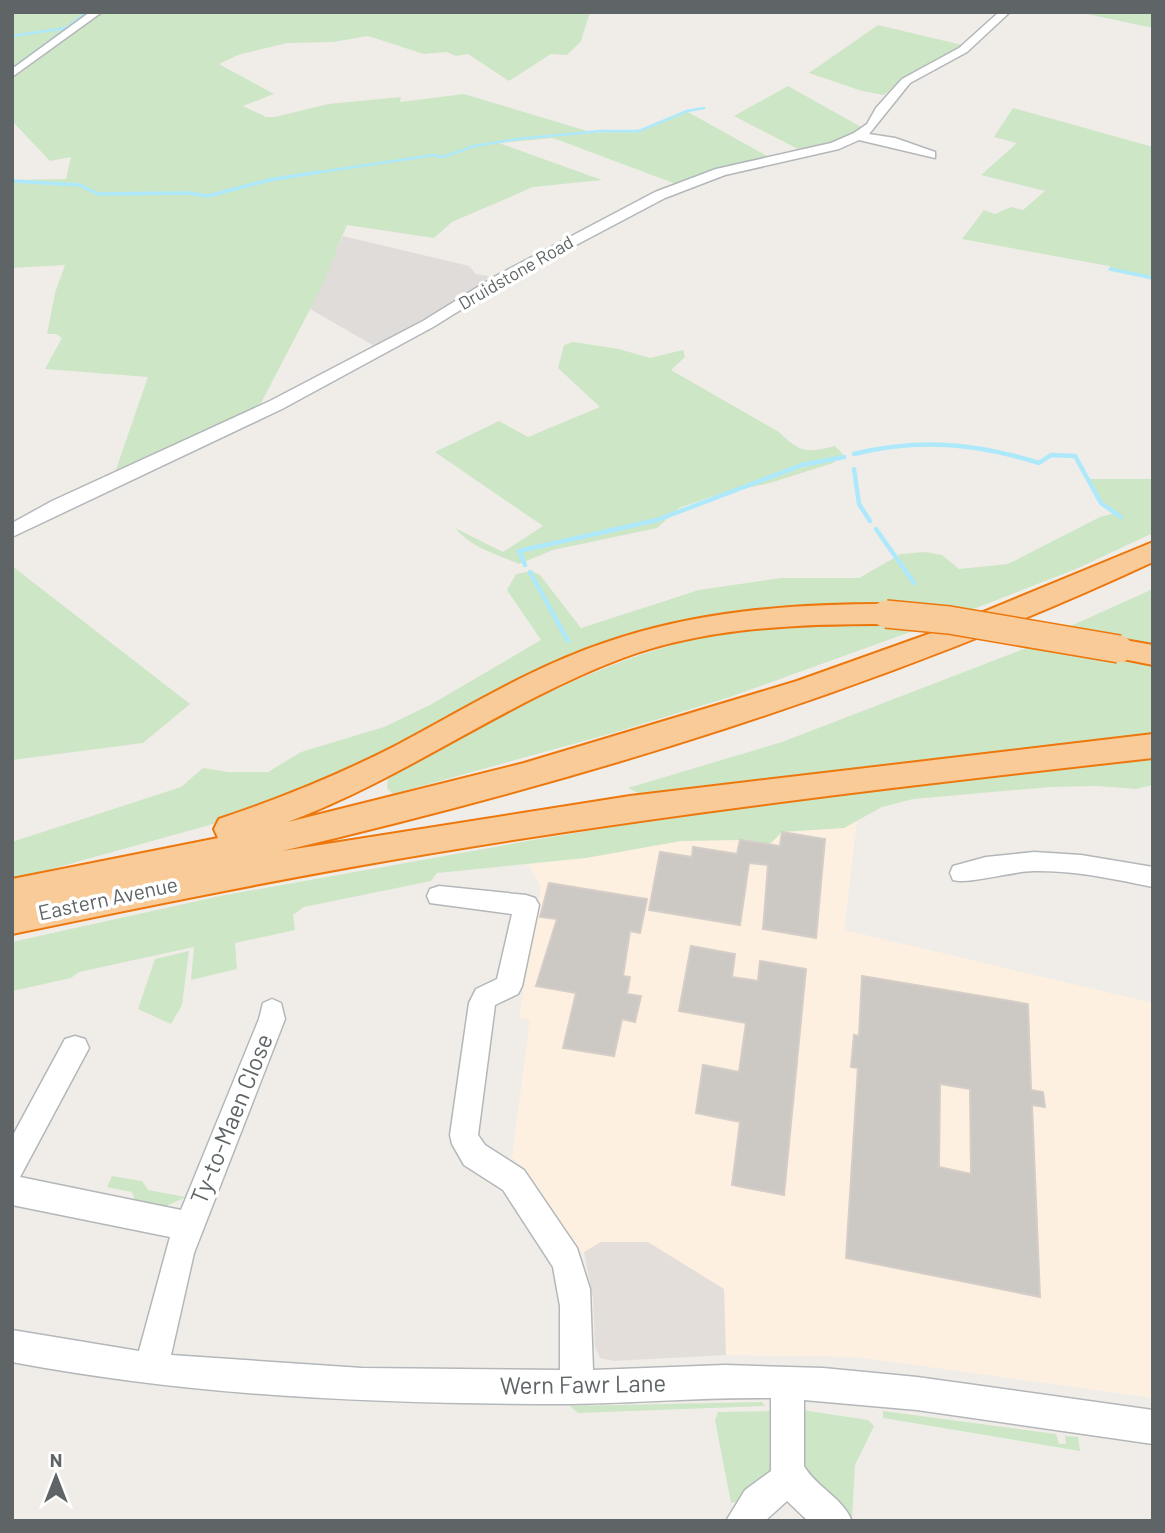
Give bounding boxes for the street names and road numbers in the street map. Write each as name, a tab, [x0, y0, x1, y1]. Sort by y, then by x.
street label: Druidstone Road	[454, 230, 577, 314]
street label: Eastern Avenue	[36, 871, 180, 925]
street label: Ty-to-Maen Close	[183, 1029, 278, 1208]
street label: Wern Fawr Lane	[500, 1368, 666, 1399]

